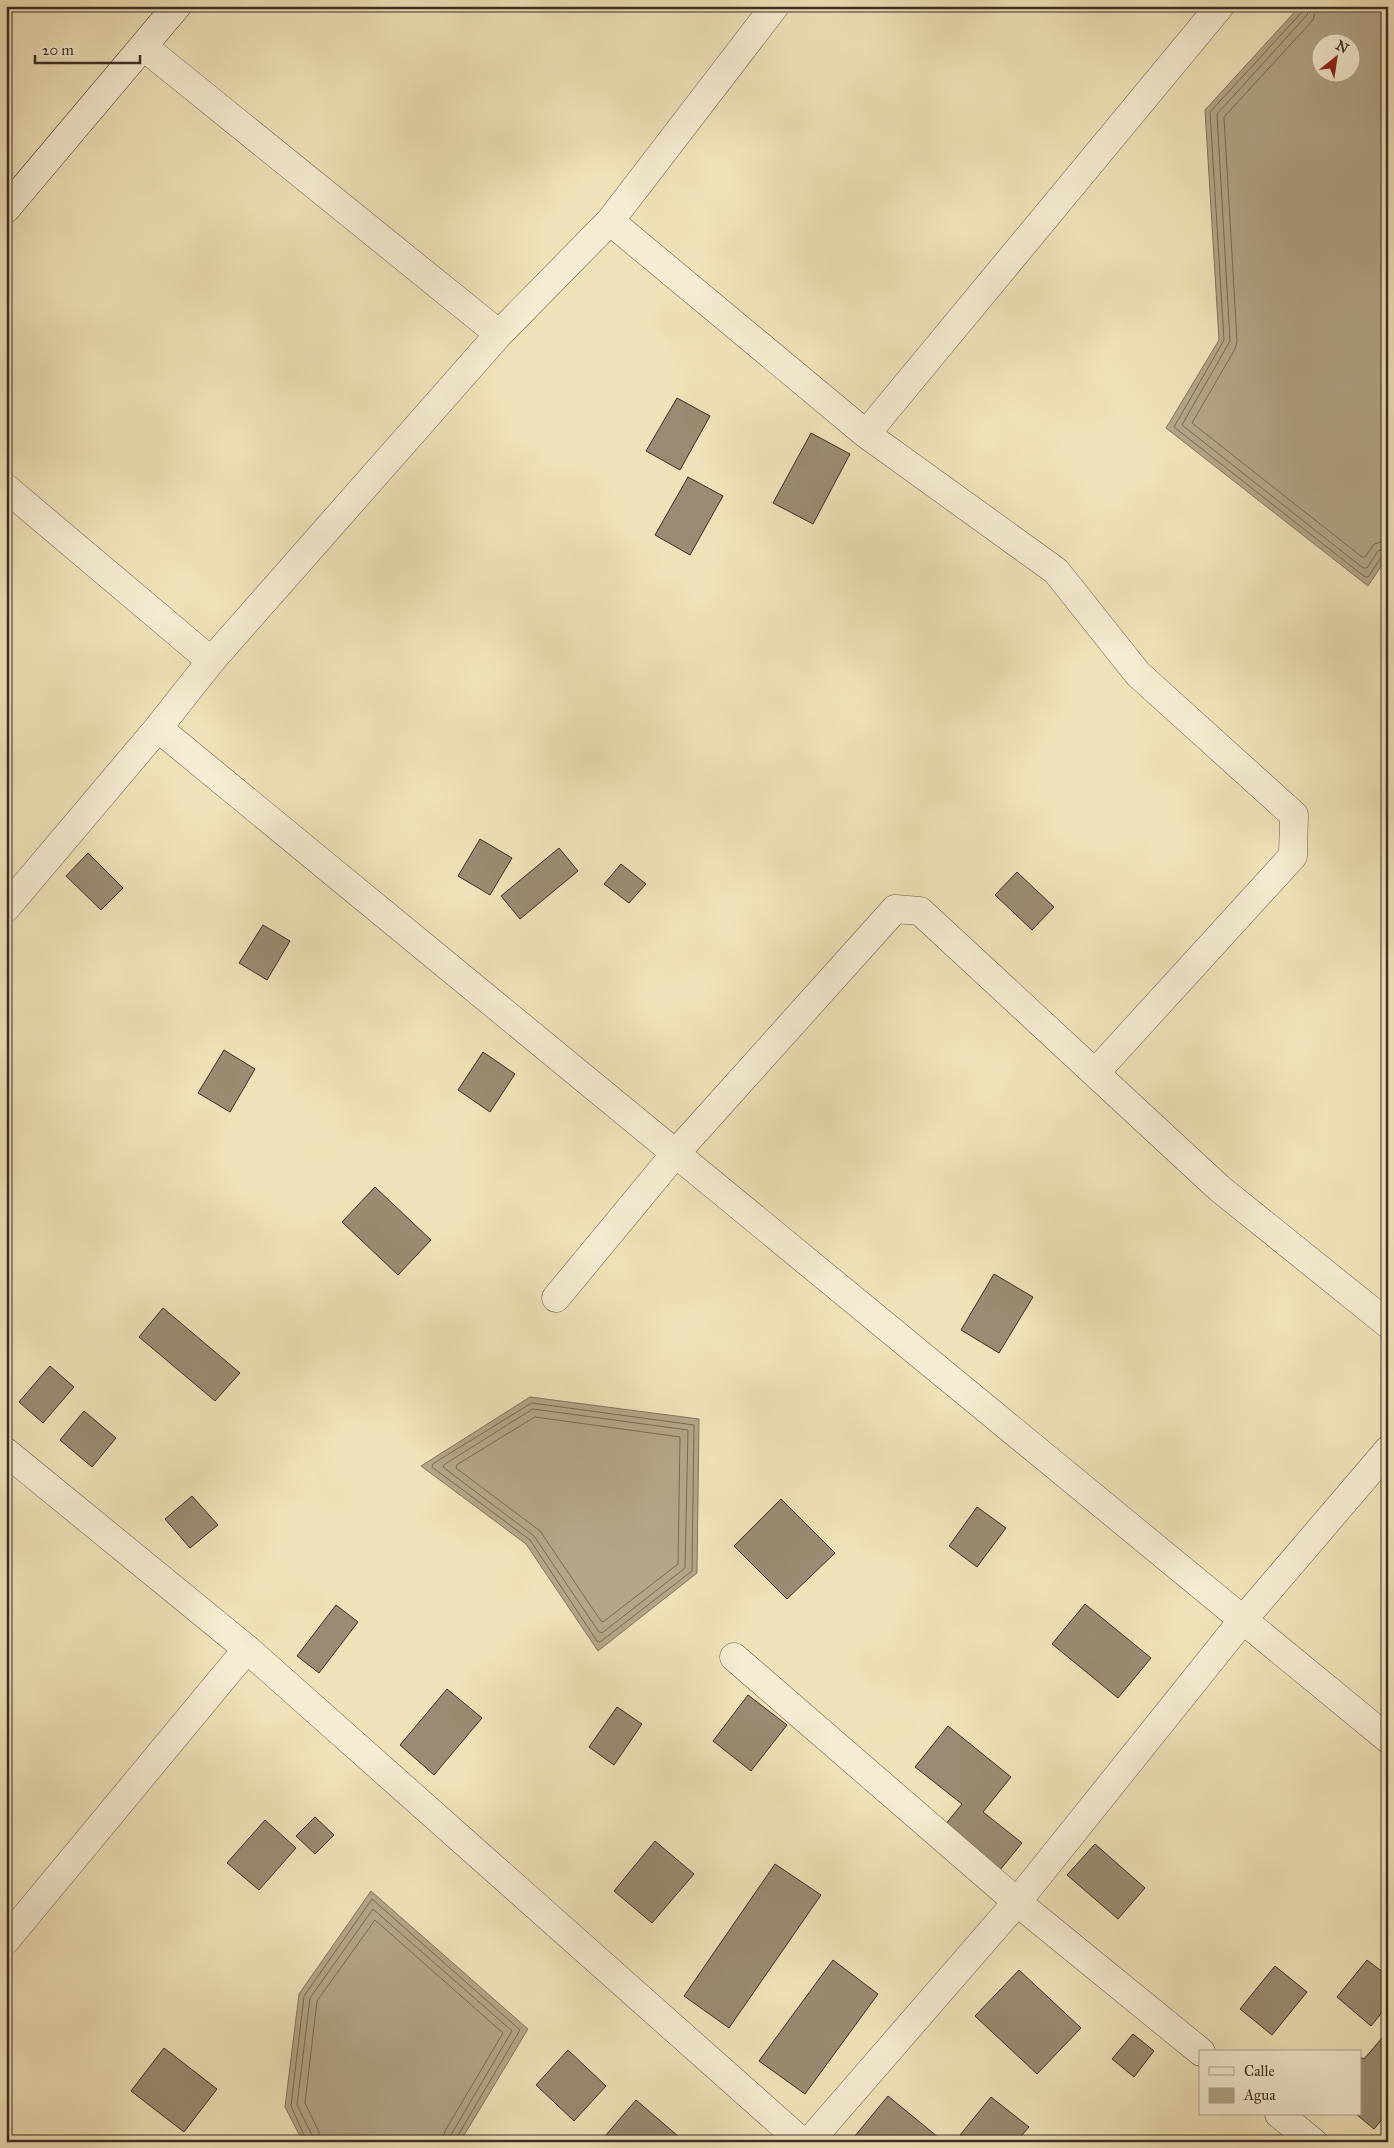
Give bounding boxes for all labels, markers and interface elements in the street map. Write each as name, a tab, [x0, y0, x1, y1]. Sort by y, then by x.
scale bar	[35, 32, 140, 64]
north arrow	[1312, 32, 1362, 82]
text: N	[1333, 37, 1352, 58]
text: 20 m	[42, 41, 74, 59]
legend	[1199, 2050, 1362, 2116]
text: Calle	[1244, 2062, 1275, 2080]
text: Agua	[1243, 2086, 1276, 2104]

